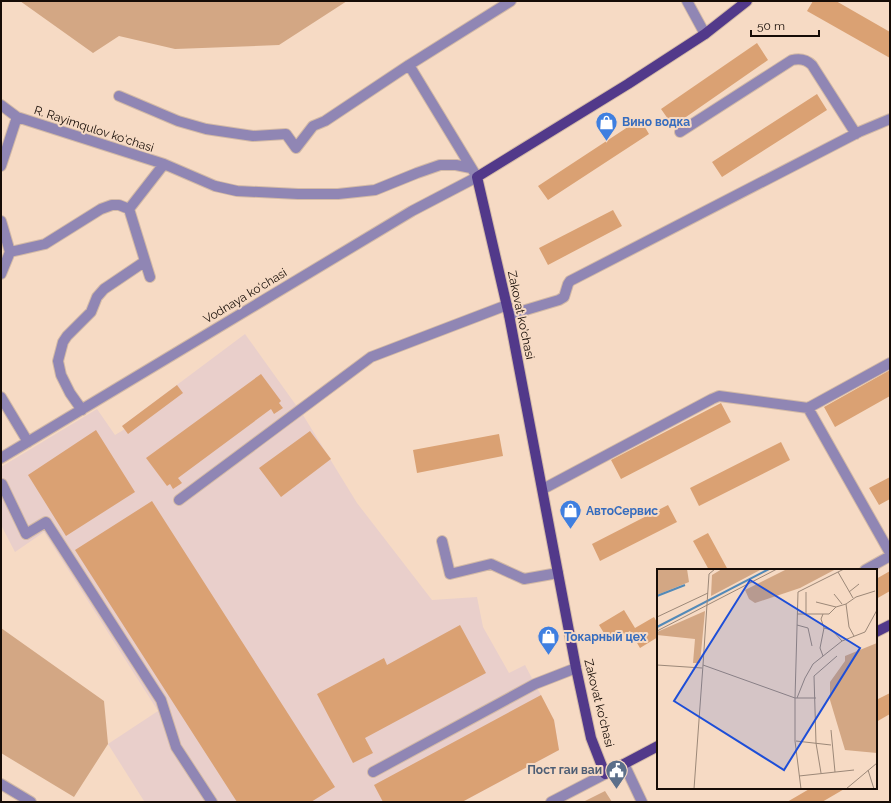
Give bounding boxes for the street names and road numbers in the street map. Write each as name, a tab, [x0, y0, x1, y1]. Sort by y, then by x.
street label: R. Rayimqulov ko‘chasi	[32, 103, 156, 155]
street label: Vodnaya ko‘chasi	[201, 266, 289, 326]
street label: Zakovat ko'chasi	[505, 269, 537, 361]
street label: Zakovat ko'chasi	[581, 657, 617, 749]

